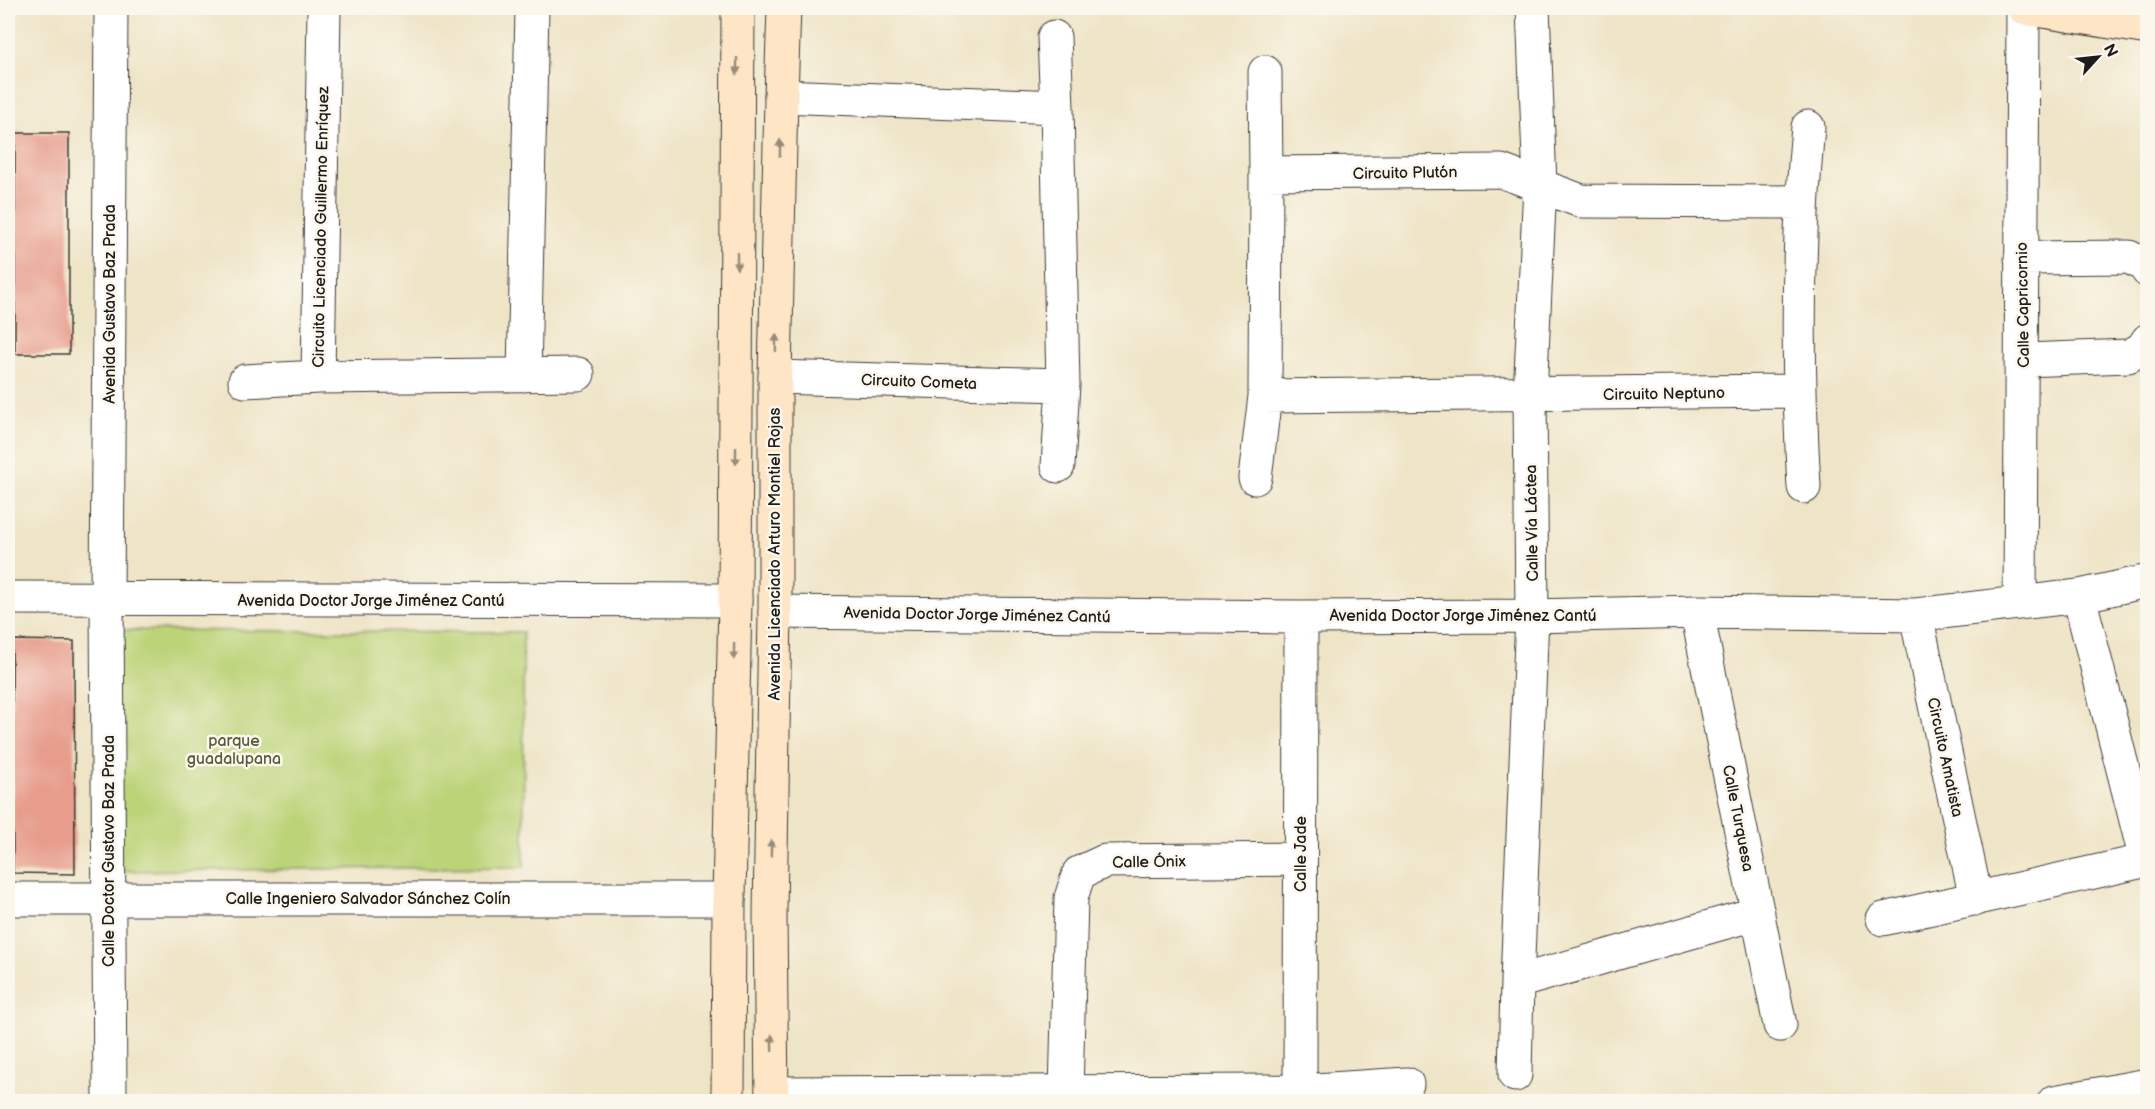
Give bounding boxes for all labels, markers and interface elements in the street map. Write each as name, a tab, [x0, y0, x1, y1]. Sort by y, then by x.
north arrow	[2068, 27, 2128, 87]
text: N	[2099, 41, 2121, 61]
one-way arrow	[733, 56, 742, 75]
street label: Circuito Licenciado Guillermo Enríquez	[310, 86, 333, 368]
one-way arrow	[775, 139, 784, 158]
street label: Circuito Plutón	[1353, 163, 1458, 184]
street label: Avenida Gustavo Baz Prada	[101, 204, 120, 404]
street label: Calle Capricornio	[2013, 242, 2034, 368]
one-way arrow	[732, 251, 741, 270]
one-way arrow	[771, 334, 781, 353]
street label: Circuito Cometa	[861, 371, 977, 394]
street label: Circuito Neptuno	[1603, 384, 1725, 405]
street label: Avenida Licenciado Arturo Montiel Rojas	[766, 408, 785, 700]
one-way arrow	[731, 446, 741, 465]
street label: Calle Vía Láctea	[1522, 464, 1543, 582]
street label: Avenida Doctor Jorge Jiménez Cantú	[237, 592, 505, 611]
street label: Avenida Doctor Jorge Jiménez Cantú	[843, 604, 1111, 627]
street label: Avenida Doctor Jorge Jiménez Cantú	[1329, 607, 1597, 626]
one-way arrow	[729, 641, 739, 660]
street label: Circuito Amatista	[1923, 696, 1966, 819]
park label: parque guadalupana	[187, 732, 281, 769]
street label: Calle Doctor Gustavo Baz Prada	[100, 735, 119, 967]
street label: Calle Turquesa	[1718, 763, 1757, 873]
street label: Calle Jade	[1292, 815, 1311, 892]
one-way arrow	[766, 839, 776, 858]
street label: Calle Ónix	[1112, 850, 1187, 873]
street label: Calle Ingeniero Salvador Sánchez Colín	[225, 890, 511, 909]
one-way arrow	[767, 1034, 777, 1053]

